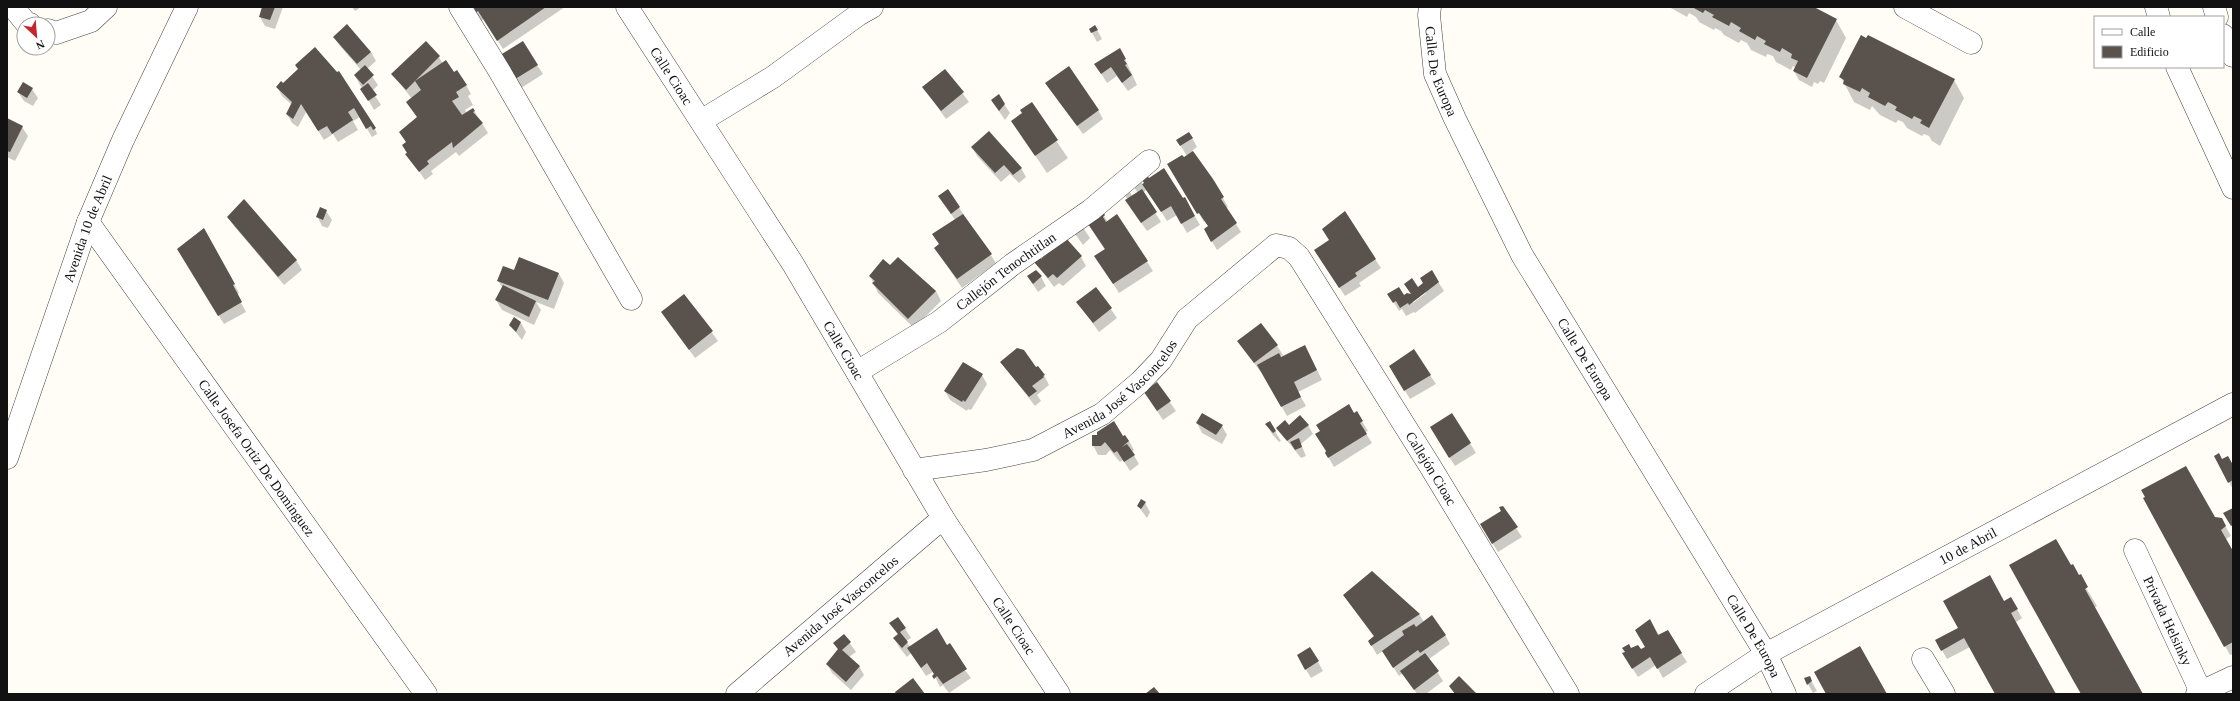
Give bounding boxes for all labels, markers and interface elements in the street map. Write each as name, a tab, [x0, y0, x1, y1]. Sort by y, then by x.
north arrow	[16, 16, 56, 56]
legend	[2094, 16, 2224, 68]
street label: Calle De Europa	[1422, 25, 1460, 119]
text: Calle	[2130, 25, 2155, 39]
text: N	[34, 38, 47, 52]
street label: Calle Cioac	[647, 44, 695, 108]
text: Edificio	[2130, 45, 2169, 59]
street label: Avenida 10 de Abril	[61, 173, 115, 284]
street label: Callejón Tenochtitlan	[953, 230, 1059, 314]
street label: Calle De Europa	[1554, 315, 1616, 404]
street label: Calle Cioac	[820, 318, 867, 383]
street label: Avenida José Vasconcelos	[1060, 337, 1180, 441]
street label: Calle Josefa Ortiz De Domínguez	[195, 377, 318, 539]
street label: Callejón Cioac	[1402, 429, 1459, 508]
street label: 10 de Abril	[1937, 525, 1999, 568]
street label: Avenida José Vasconcelos	[780, 553, 901, 659]
street label: Privada Helsinky	[2140, 574, 2195, 668]
street label: Calle De Europa	[1723, 592, 1783, 681]
street label: Calle Cioac	[989, 594, 1038, 658]

